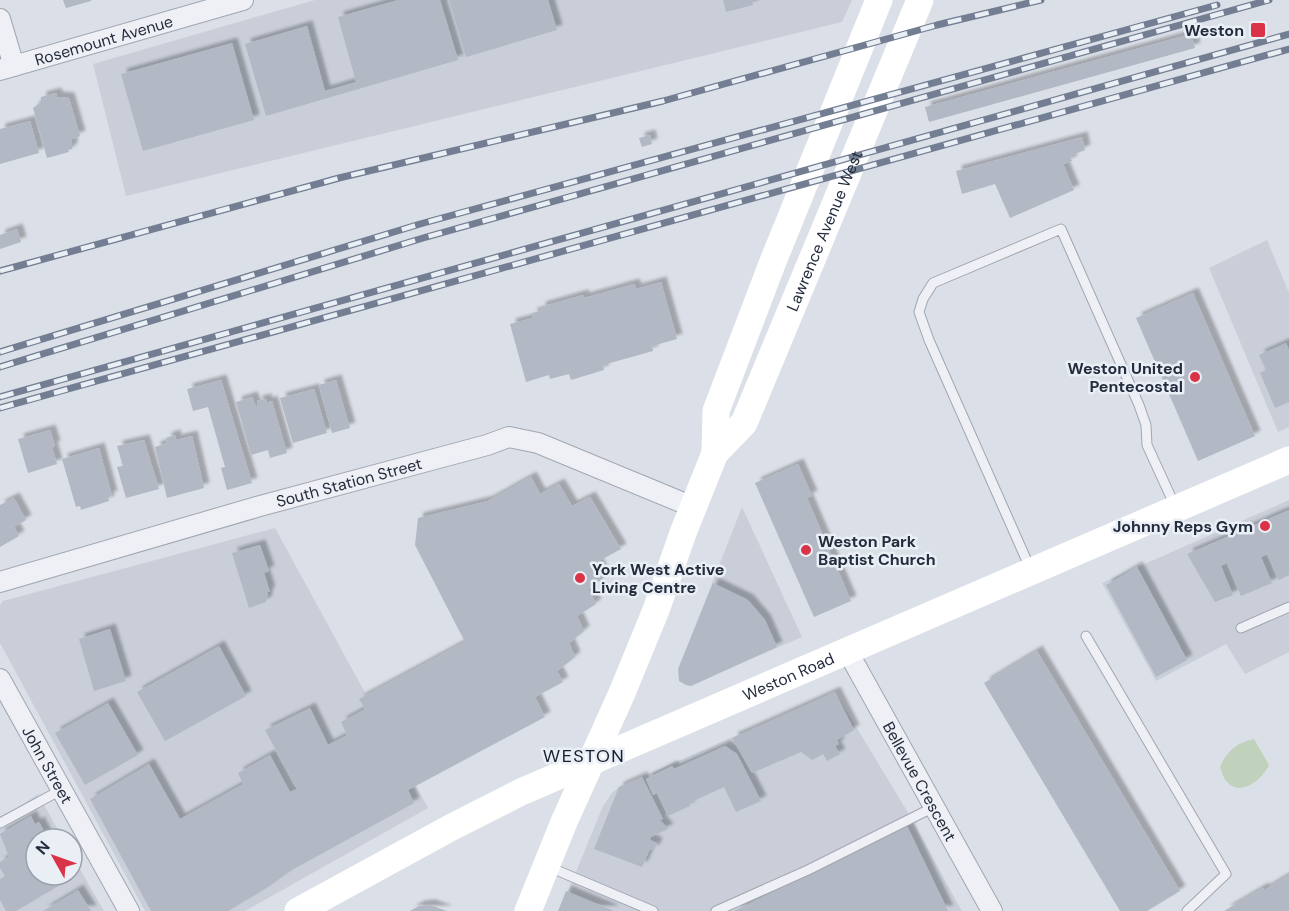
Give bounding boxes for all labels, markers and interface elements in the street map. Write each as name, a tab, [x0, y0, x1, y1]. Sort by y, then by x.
street label: Rosemount Avenue	[32, 10, 175, 70]
place label: Weston	[1184, 20, 1244, 41]
marker: Weston	[1249, 21, 1267, 39]
street label: Lawrence Avenue West	[781, 147, 867, 314]
place label: Weston United Pentecostal	[1068, 358, 1183, 397]
marker: Weston United Pentecostal	[1188, 370, 1202, 384]
street label: South Station Street	[274, 452, 424, 512]
place label: Johnny Reps Gym	[1113, 516, 1253, 537]
marker: Johnny Reps Gym	[1258, 519, 1272, 533]
place label: Weston Park Baptist Church	[818, 531, 936, 570]
marker: Weston Park Baptist Church	[799, 543, 813, 557]
place label: York West Active Living Centre	[592, 559, 724, 598]
marker: York West Active Living Centre	[573, 571, 587, 585]
street label: Weston Road	[739, 647, 837, 705]
street label: Bellevue Crescent	[878, 718, 962, 845]
street label: John Street	[18, 722, 78, 807]
district label: WESTON	[543, 744, 625, 768]
north arrow	[24, 827, 84, 887]
text: N	[31, 836, 55, 859]

